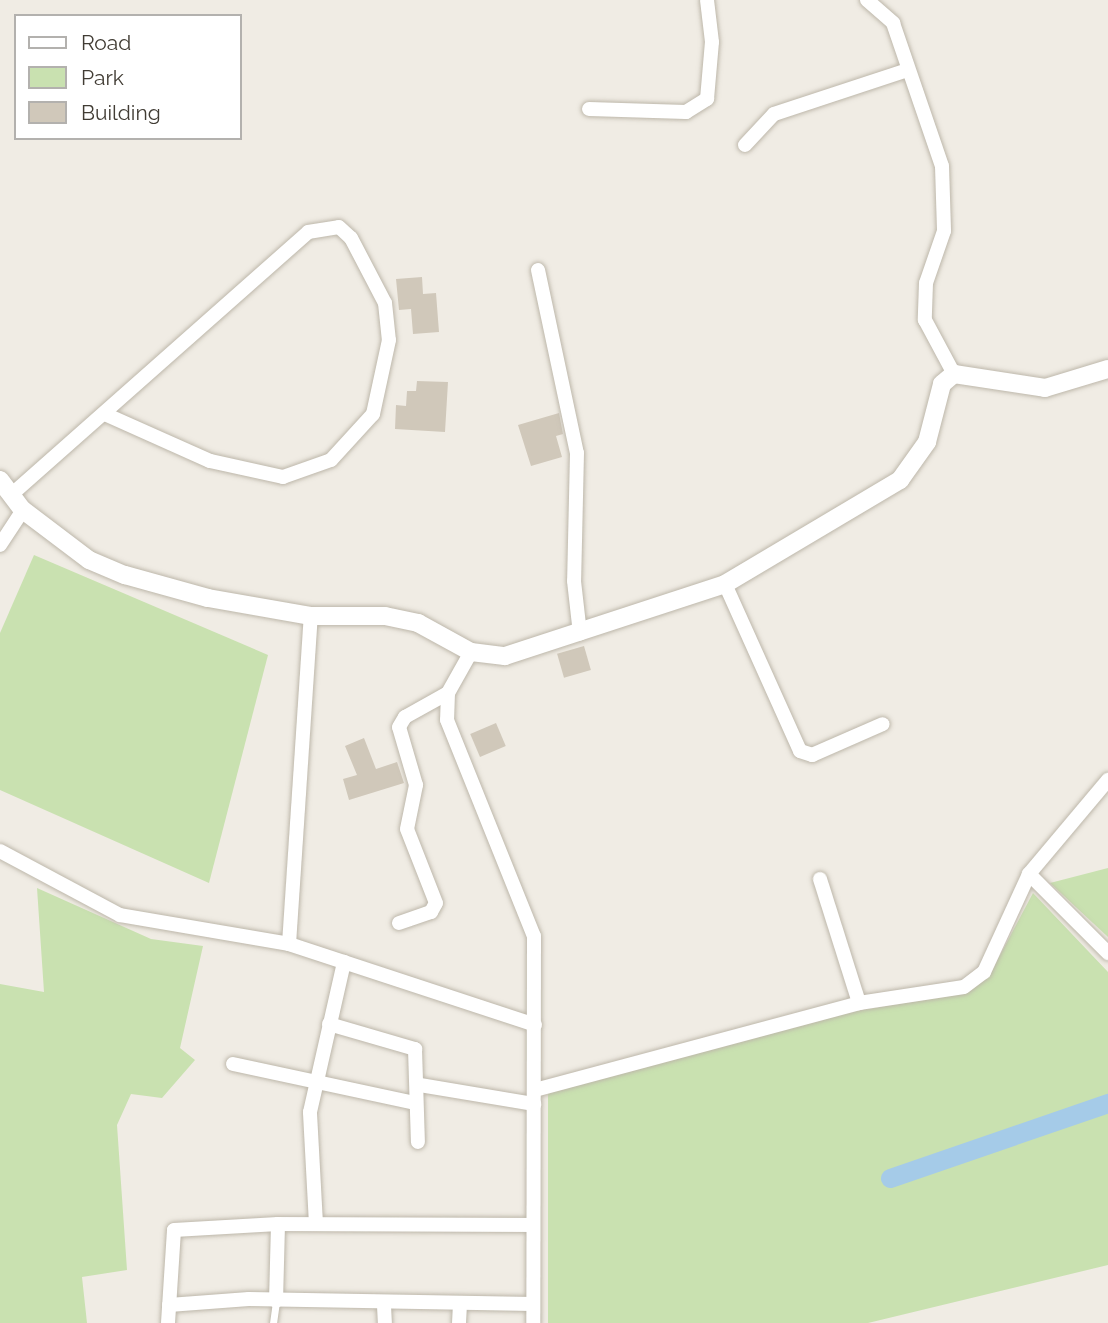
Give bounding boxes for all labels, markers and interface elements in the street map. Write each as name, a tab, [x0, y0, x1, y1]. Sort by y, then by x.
legend	[14, 14, 242, 140]
text: Road	[81, 30, 131, 55]
text: Park	[81, 65, 124, 90]
text: Building	[81, 100, 161, 125]

